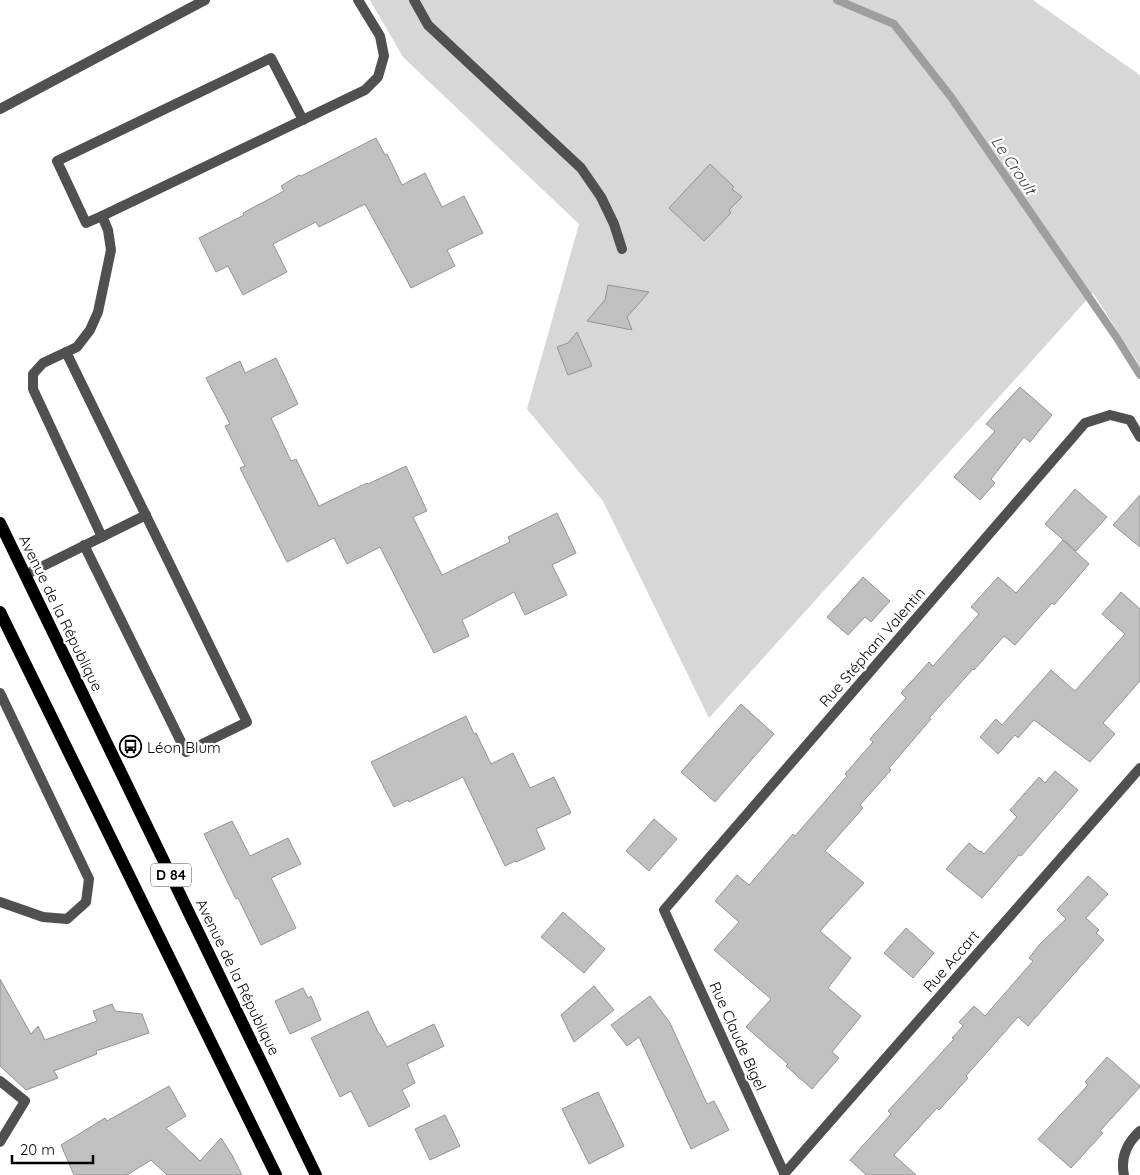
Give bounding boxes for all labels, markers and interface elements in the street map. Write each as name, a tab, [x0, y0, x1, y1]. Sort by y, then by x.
water label: Le Croult	[987, 132, 1042, 199]
street label: Avenue de la République	[15, 532, 107, 694]
street label: Rue Stéphani Valentin	[815, 583, 929, 711]
bus stop icon: Léon Blum	[119, 735, 143, 759]
place label: Léon Blum	[147, 738, 221, 757]
road number: D 84	[151, 864, 191, 886]
street label: Avenue de la République	[192, 896, 284, 1058]
street label: Rue Accart	[919, 926, 983, 996]
street label: Rue Claude Bigel	[705, 979, 771, 1093]
scale bar	[12, 1132, 94, 1164]
text: 20 m	[20, 1140, 55, 1159]

